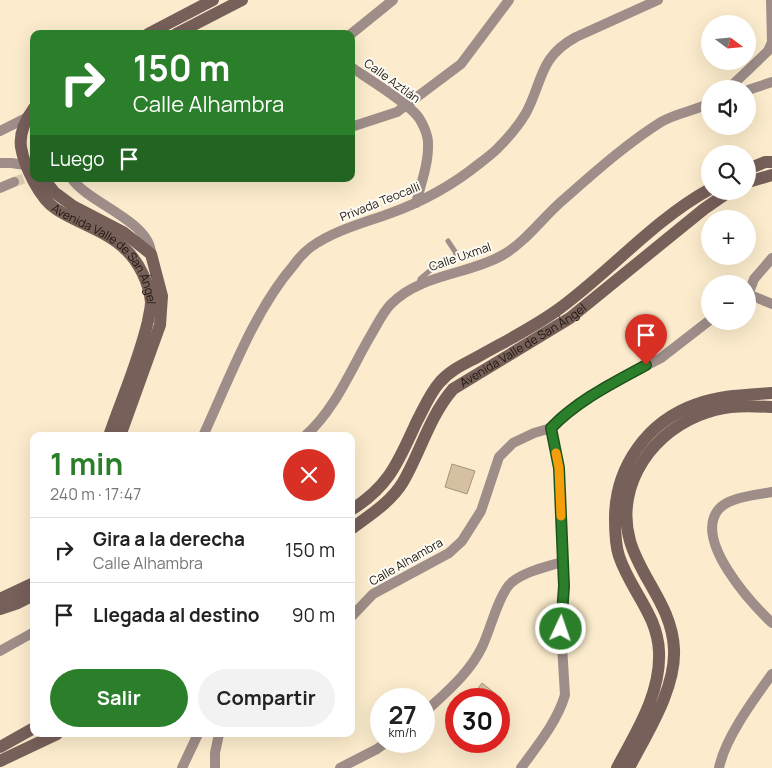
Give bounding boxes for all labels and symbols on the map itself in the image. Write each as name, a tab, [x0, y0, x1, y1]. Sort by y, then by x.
north arrow	[701, 15, 756, 70]
street label: Calle Aztlán	[361, 54, 424, 107]
street label: Privada Teocalli	[337, 178, 422, 225]
street label: Avenida Valle de San Ángel	[48, 199, 160, 304]
street label: Calle Uxmal	[426, 238, 493, 275]
street label: Avenida Valle de San Ángel	[456, 299, 590, 391]
pin	[625, 314, 667, 365]
street label: Calle Alhambra	[366, 534, 446, 590]
position arrow	[534, 602, 586, 654]
speed limit sign: 30	[445, 688, 510, 753]

